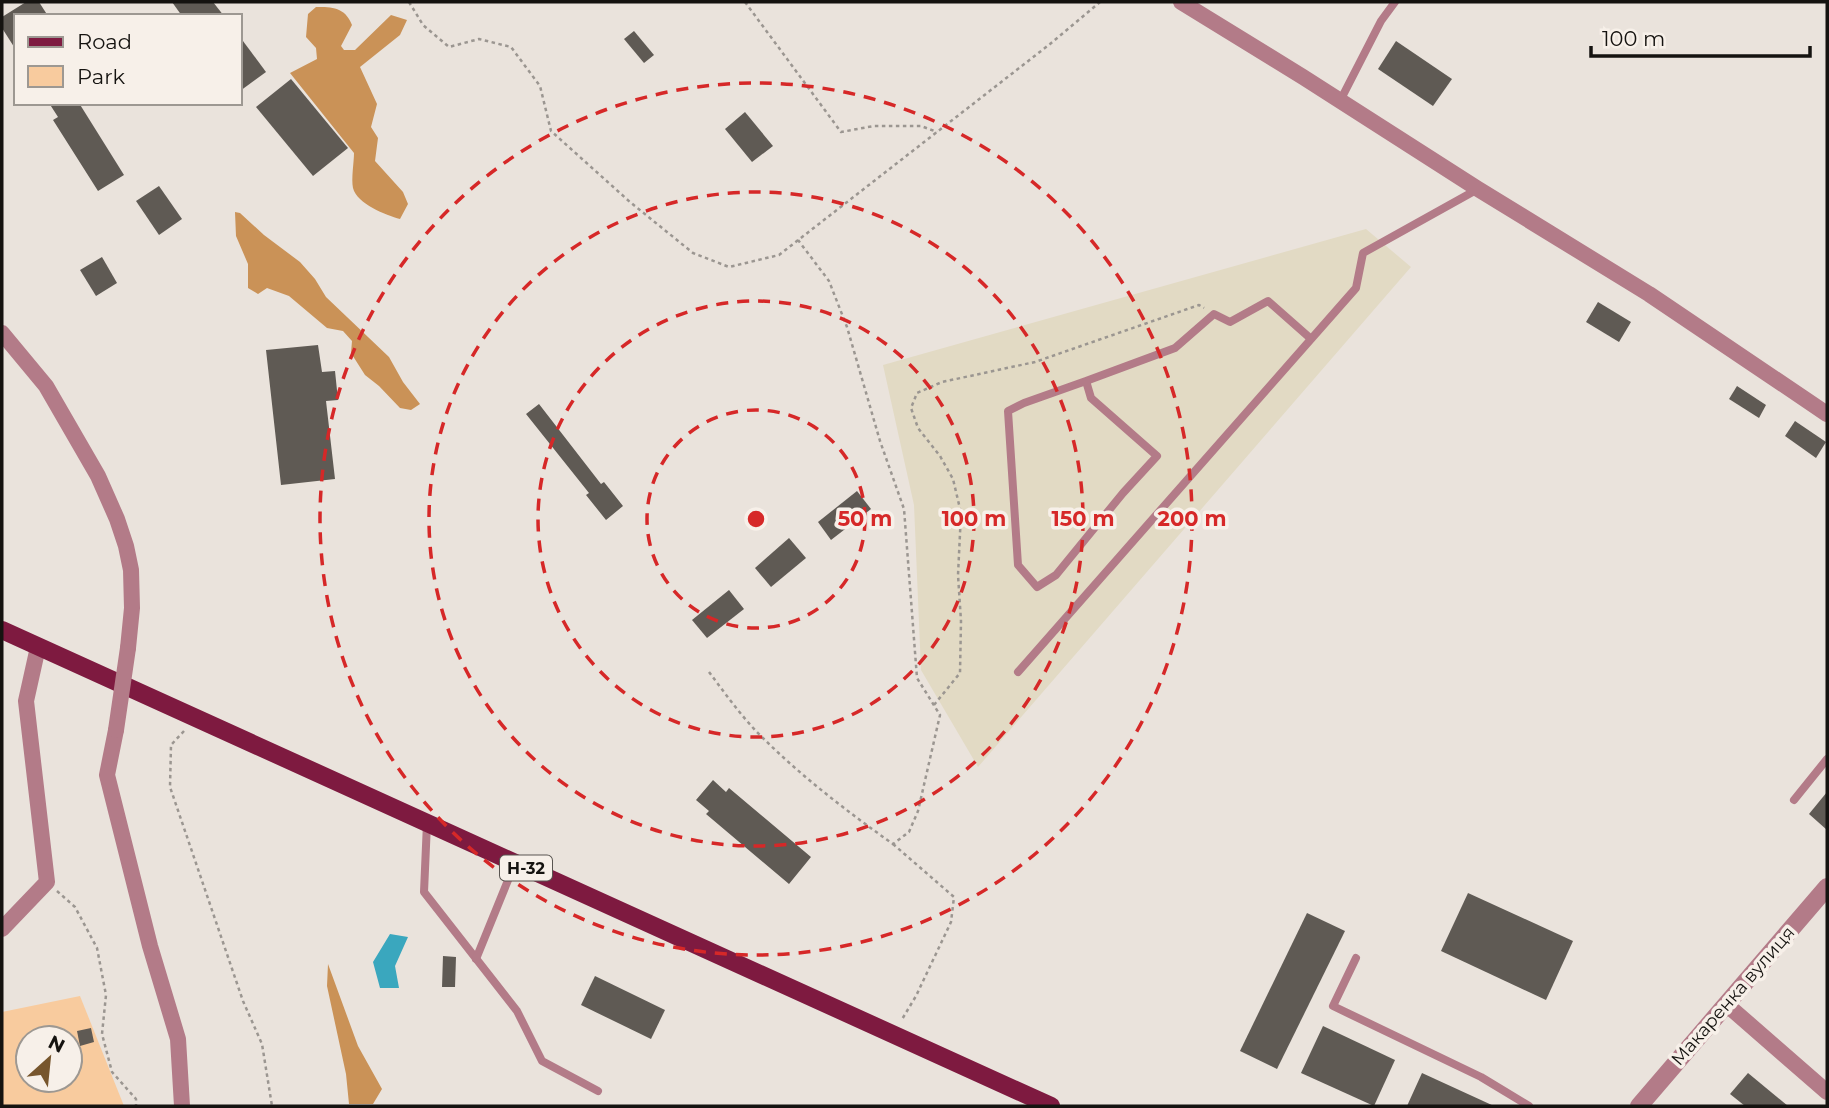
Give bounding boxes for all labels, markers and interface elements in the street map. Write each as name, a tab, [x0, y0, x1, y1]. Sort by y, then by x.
legend	[14, 14, 242, 105]
scale bar	[1591, 14, 1810, 58]
text: 100 m	[1602, 26, 1665, 51]
text: Road	[77, 29, 132, 54]
text: Park	[77, 64, 125, 89]
text: 50 m	[838, 506, 892, 531]
text: 100 m	[942, 506, 1006, 531]
text: 150 m	[1052, 506, 1114, 531]
text: 200 m	[1158, 506, 1226, 531]
centre of rings	[744, 507, 768, 531]
road number: Н-32	[500, 856, 552, 880]
street label: Макаренка вулиця	[1667, 922, 1799, 1070]
north arrow	[14, 1024, 84, 1094]
text: N	[44, 1031, 69, 1058]

